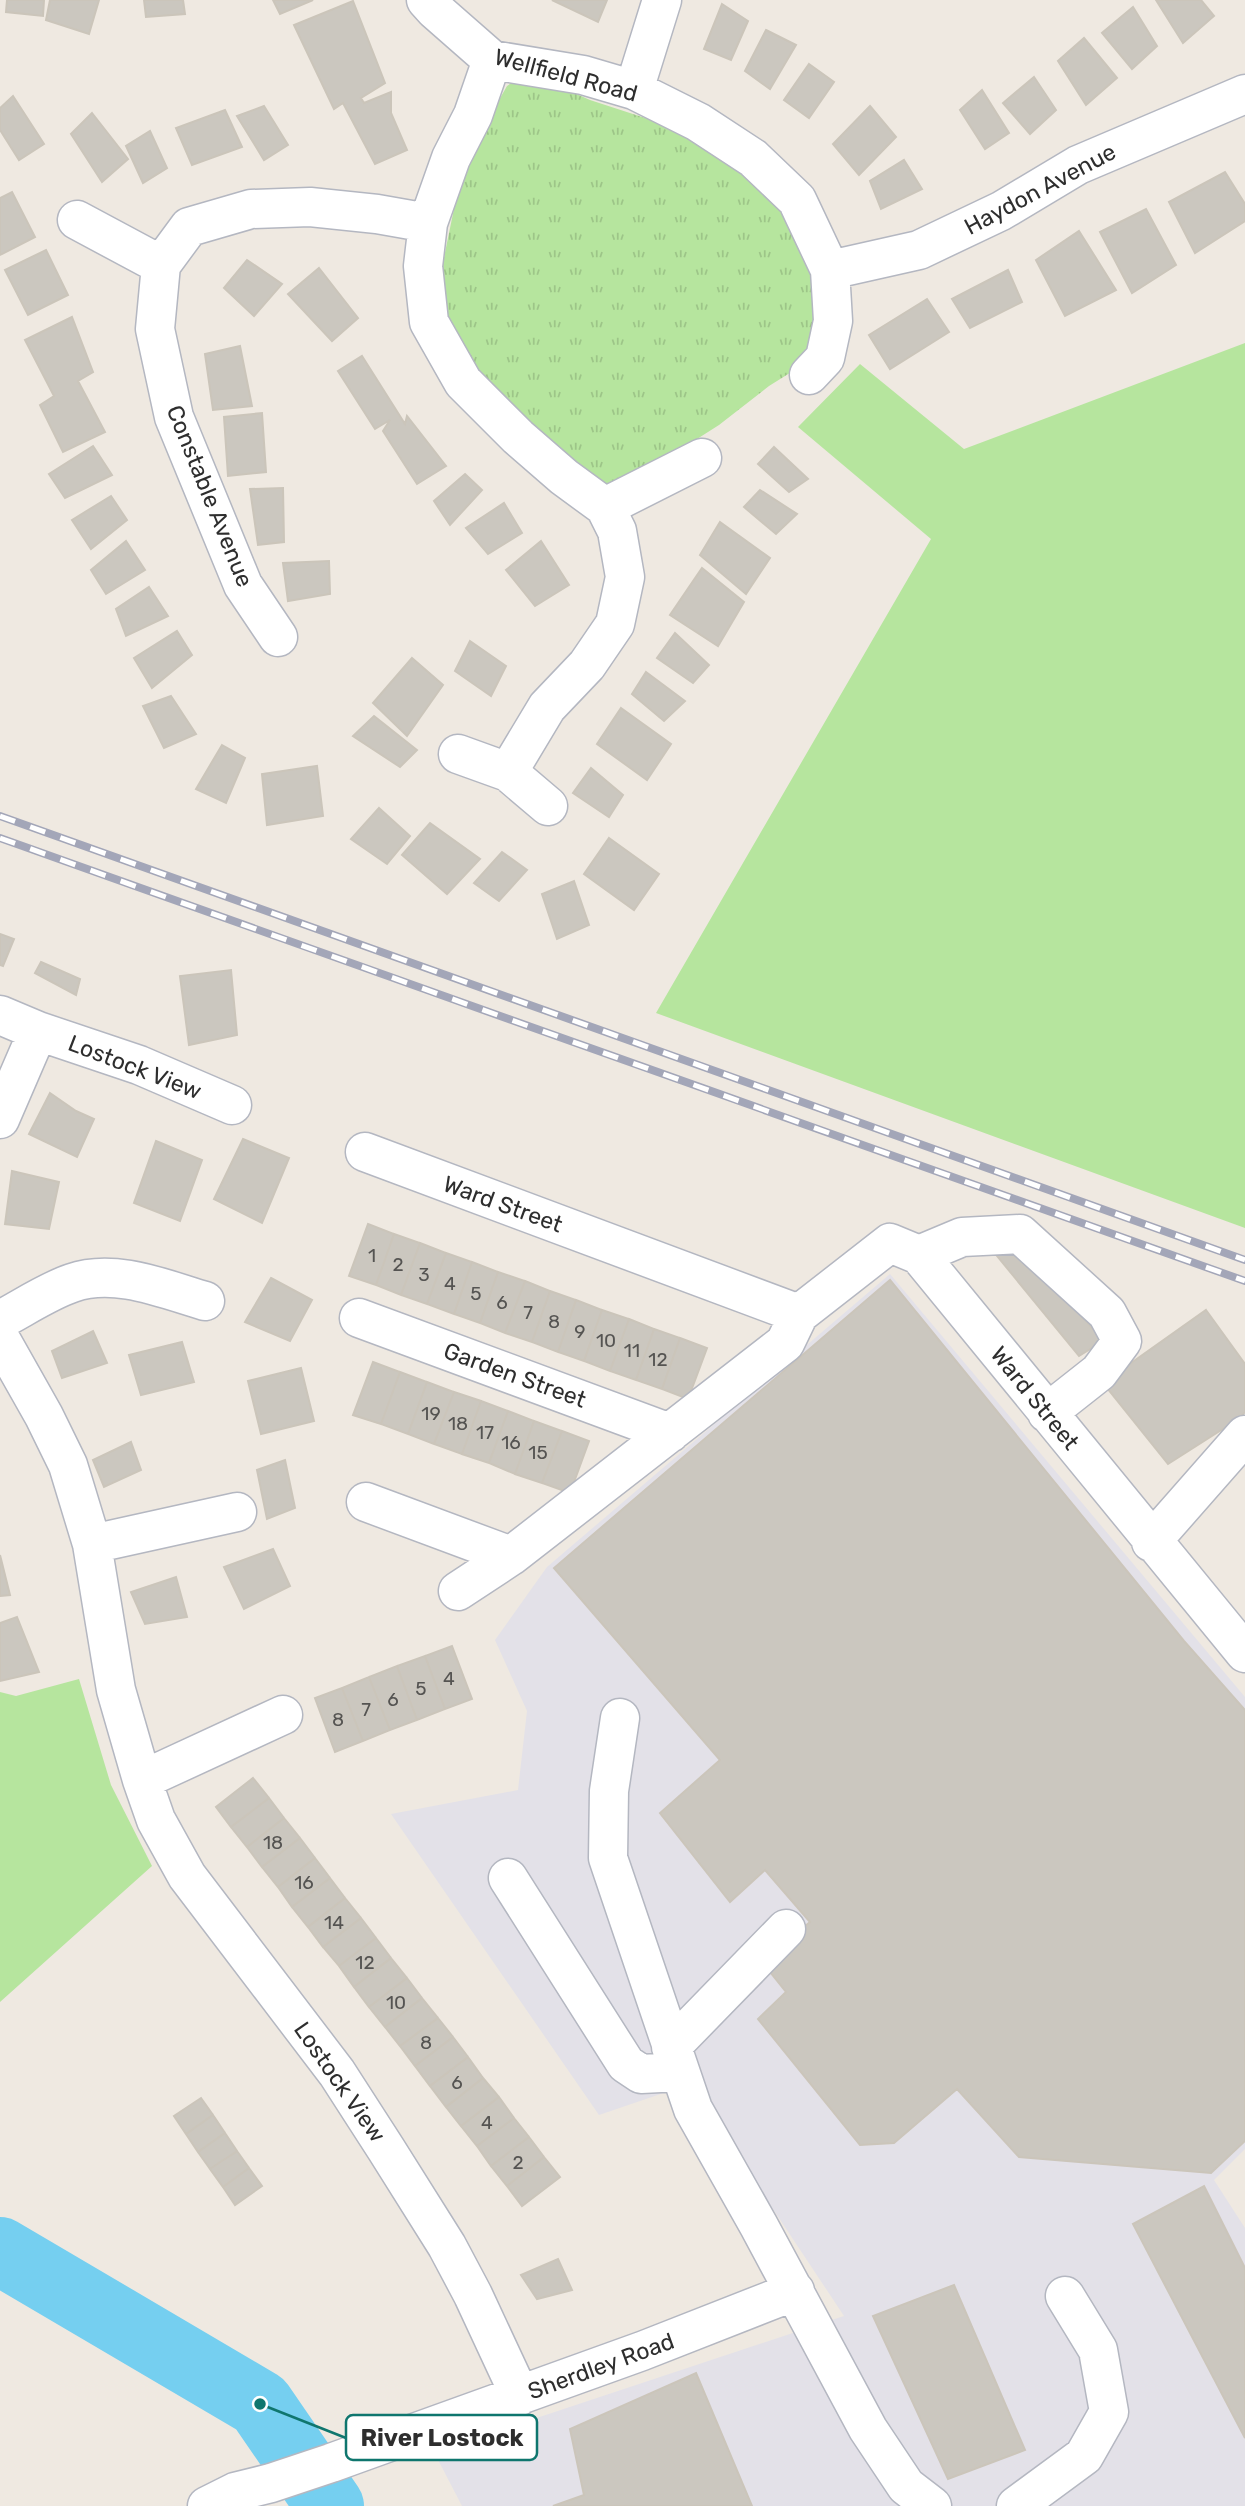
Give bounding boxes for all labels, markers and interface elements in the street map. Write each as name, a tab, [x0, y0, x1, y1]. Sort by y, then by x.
street label: Wellfield Road	[491, 42, 641, 108]
street label: Haydon Avenue	[959, 137, 1121, 241]
street label: Constable Avenue	[161, 401, 259, 591]
street label: Lostock View	[64, 1029, 206, 1105]
street label: Ward Street	[440, 1169, 566, 1239]
house number: 1	[368, 1244, 376, 1267]
house number: 2	[392, 1253, 404, 1276]
house number: 3	[418, 1263, 430, 1286]
house number: 4	[444, 1272, 456, 1295]
house number: 5	[470, 1282, 482, 1305]
house number: 6	[496, 1291, 508, 1314]
house number: 7	[523, 1301, 533, 1324]
house number: 8	[548, 1310, 560, 1333]
house number: 9	[574, 1320, 586, 1343]
house number: 10	[596, 1329, 616, 1352]
street label: Garden Street	[440, 1336, 590, 1414]
house number: 11	[624, 1339, 640, 1362]
street label: Ward Street	[985, 1341, 1085, 1455]
house number: 12	[648, 1348, 668, 1371]
house number: 19	[421, 1402, 441, 1425]
house number: 18	[448, 1412, 468, 1435]
house number: 17	[476, 1421, 494, 1444]
house number: 16	[501, 1431, 521, 1454]
house number: 15	[528, 1441, 548, 1464]
house number: 4	[443, 1667, 455, 1690]
house number: 5	[415, 1677, 427, 1700]
house number: 6	[387, 1688, 399, 1711]
house number: 7	[361, 1698, 371, 1721]
house number: 8	[332, 1708, 344, 1731]
house number: 18	[263, 1831, 283, 1854]
house number: 16	[294, 1871, 314, 1894]
house number: 14	[324, 1911, 344, 1934]
house number: 12	[355, 1951, 375, 1974]
house number: 10	[386, 1991, 406, 2014]
street label: Lostock View	[288, 2016, 392, 2148]
house number: 8	[420, 2031, 432, 2054]
house number: 6	[451, 2071, 463, 2094]
house number: 4	[481, 2111, 493, 2134]
house number: 2	[512, 2151, 524, 2174]
street label: Sherdley Road	[524, 2327, 678, 2405]
callout: River Lostock	[346, 2415, 537, 2460]
text: River Lostock	[360, 2424, 524, 2452]

